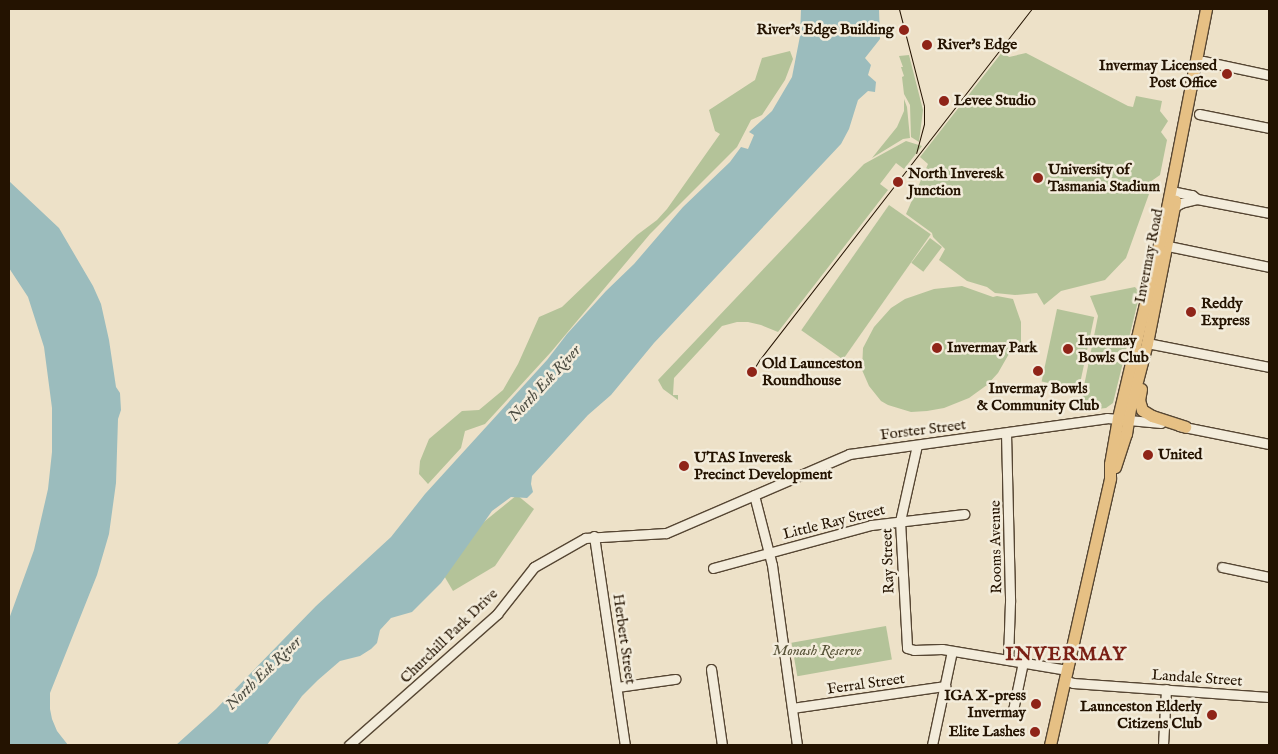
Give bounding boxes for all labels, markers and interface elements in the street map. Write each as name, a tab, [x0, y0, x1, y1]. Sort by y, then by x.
place label: River's Edge Building	[757, 21, 894, 39]
marker: River's Edge Building	[898, 24, 910, 36]
place label: River's Edge	[937, 36, 1017, 54]
marker: River's Edge	[921, 39, 933, 51]
place label: Invermay Licensed Post Office	[1099, 56, 1217, 91]
marker: Invermay Licensed Post Office	[1221, 68, 1233, 80]
place label: Levee Studio	[954, 92, 1036, 110]
marker: Levee Studio	[938, 95, 950, 107]
place label: University of Tasmania Stadium	[1048, 160, 1160, 195]
place label: North Inveresk Junction	[908, 164, 1004, 199]
marker: University of Tasmania Stadium	[1032, 172, 1044, 184]
marker: North Inveresk Junction	[892, 176, 904, 188]
street label: Invermay Road	[1131, 207, 1167, 305]
place label: Reddy Express	[1201, 294, 1250, 329]
marker: Reddy Express	[1185, 306, 1197, 318]
place label: Invermay Bowls Club	[1078, 331, 1149, 366]
place label: Invermay Park	[947, 339, 1037, 357]
water label: North Esk River	[505, 342, 585, 426]
marker: Invermay Park	[931, 342, 943, 354]
marker: Invermay Bowls Club	[1062, 343, 1074, 355]
place label: Old Launceston Roundhouse	[762, 354, 862, 389]
marker: Invermay Bowls & Community Club	[1032, 365, 1044, 377]
marker: Old Launceston Roundhouse	[746, 366, 758, 378]
place label: Invermay Bowls & Community Club	[977, 379, 1099, 414]
street label: Forster Street	[879, 416, 967, 444]
place label: United	[1158, 446, 1202, 464]
place label: UTAS Inveresk Precinct Development	[694, 448, 832, 483]
marker: United	[1142, 449, 1154, 461]
marker: UTAS Inveresk Precinct Development	[678, 460, 690, 472]
street label: Rooms Avenue	[986, 500, 1006, 594]
street label: Little Ray Street	[781, 501, 887, 543]
street label: Ray Street	[878, 528, 898, 594]
street label: Churchill Park Drive	[397, 585, 501, 687]
street label: Herbert Street	[609, 593, 639, 685]
water label: North Esk River	[222, 633, 306, 715]
park label: Monash Reserve	[772, 642, 862, 660]
district label: INVERMAY	[1004, 642, 1128, 666]
street label: Landale Street	[1151, 666, 1243, 690]
street label: Ferral Street	[826, 670, 906, 698]
place label: IGA X-press Invermay	[944, 686, 1026, 721]
place label: Launceston Elderly Citizens Club	[1080, 697, 1202, 732]
marker: IGA X-press Invermay	[1030, 698, 1042, 710]
marker: Launceston Elderly Citizens Club	[1206, 709, 1218, 721]
place label: Elite Lashes	[949, 723, 1025, 741]
marker: Elite Lashes	[1029, 726, 1041, 738]

